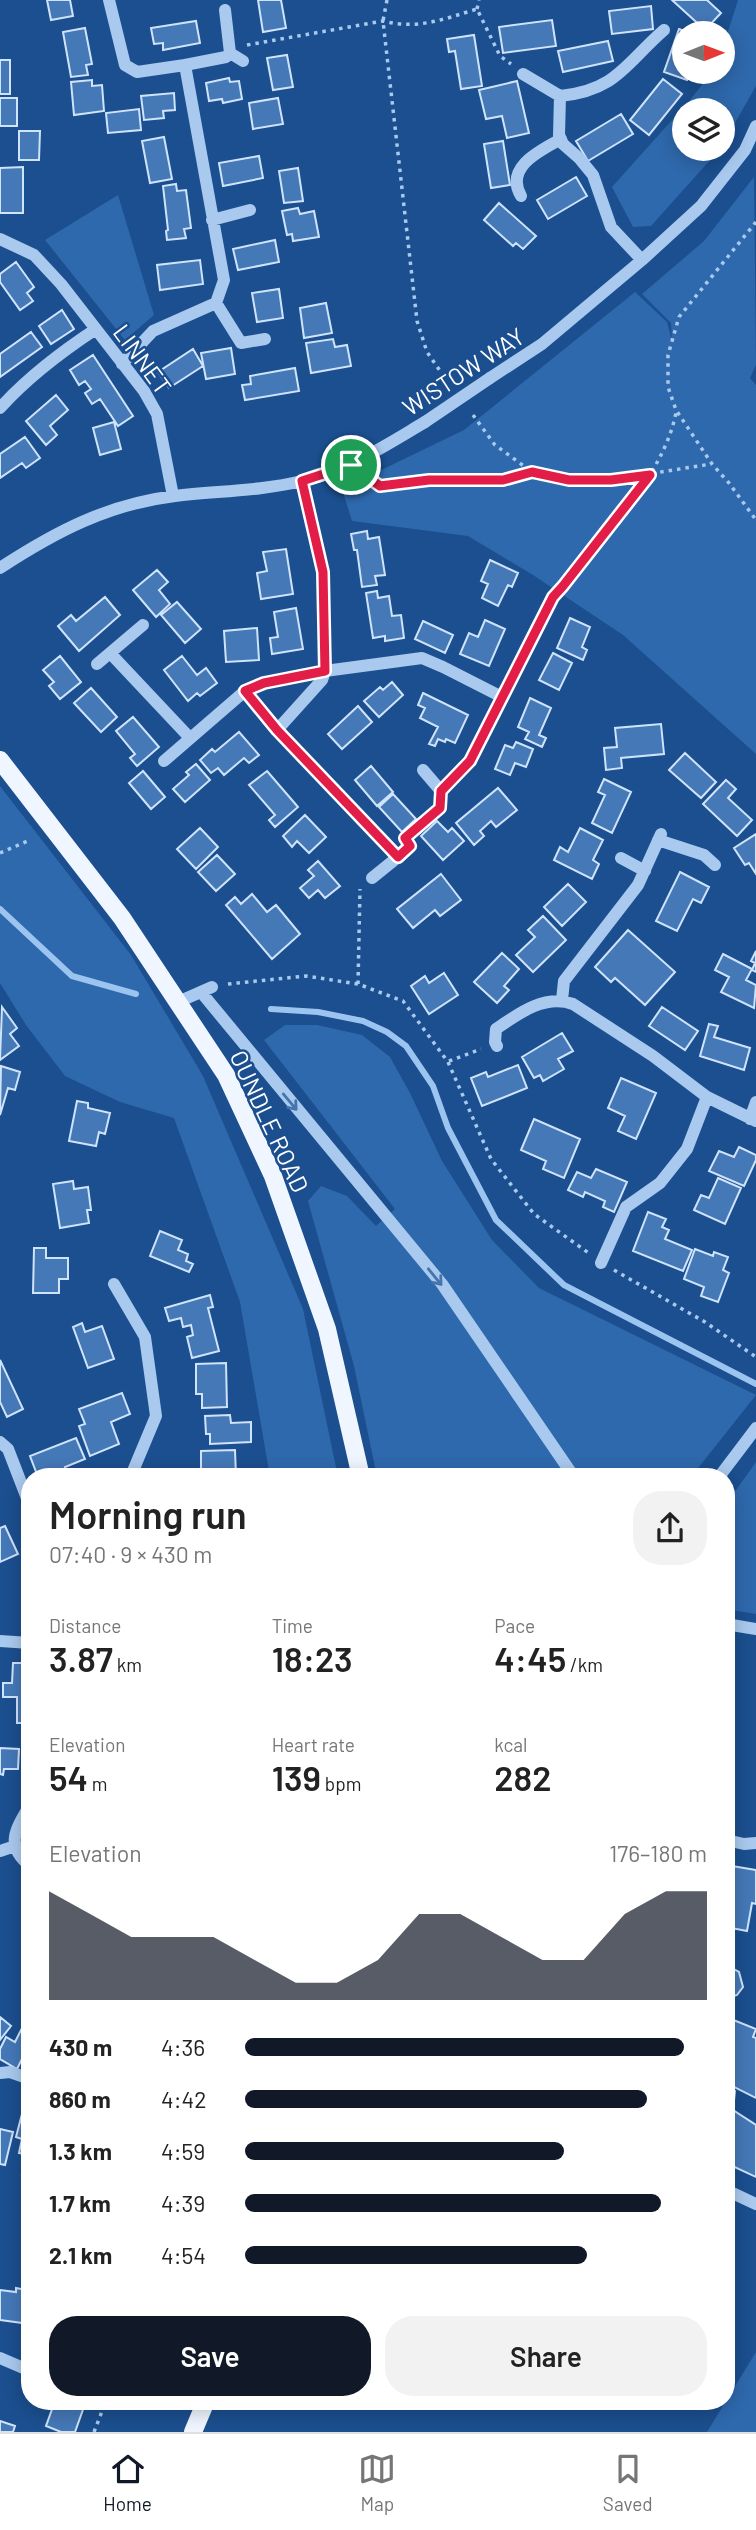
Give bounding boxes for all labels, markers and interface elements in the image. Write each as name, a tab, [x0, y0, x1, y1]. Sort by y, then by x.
north arrow	[672, 21, 735, 84]
map controls	[672, 21, 735, 161]
button: layers	[672, 98, 735, 161]
street label: LINNET	[108, 318, 178, 400]
street label: WISTOW WAY	[397, 321, 529, 421]
pin	[321, 435, 381, 495]
icon: arrive	[332, 446, 370, 484]
street label: OUNDLE ROAD	[224, 1045, 316, 1197]
one-way arrow	[282, 1093, 298, 1111]
one-way arrow	[428, 1267, 443, 1285]
text: Morning run	[49, 1491, 247, 1537]
button: share	[633, 1491, 707, 1565]
text: 07:40 · 9 × 430 m	[49, 1540, 212, 1568]
text: Distance	[49, 1614, 121, 1637]
text: Time	[272, 1614, 313, 1637]
text: Pace	[494, 1614, 535, 1637]
text: 3.87	[49, 1637, 113, 1679]
text: 18:23	[272, 1637, 353, 1679]
text: 4:45	[494, 1637, 566, 1679]
text: km	[113, 1653, 142, 1676]
text: /km	[566, 1653, 603, 1676]
text: Elevation	[49, 1733, 126, 1756]
text: Heart rate	[272, 1733, 355, 1756]
text: kcal	[494, 1733, 527, 1756]
text: 54	[49, 1756, 88, 1798]
text: 139	[272, 1756, 321, 1798]
text: 282	[494, 1756, 552, 1798]
text: m	[88, 1772, 108, 1795]
text: bpm	[321, 1772, 361, 1795]
text: Elevation	[49, 1839, 142, 1867]
text: 176–180 m	[609, 1839, 707, 1867]
text: 430 m	[49, 2033, 112, 2061]
text: 4:36	[161, 2033, 205, 2061]
text: 860 m	[49, 2085, 111, 2113]
text: 4:42	[161, 2085, 206, 2113]
text: 1.3 km	[49, 2137, 112, 2165]
text: 4:59	[161, 2137, 205, 2165]
text: 1.7 km	[49, 2189, 111, 2217]
text: 4:39	[161, 2189, 205, 2217]
text: 2.1 km	[49, 2241, 112, 2269]
text: 4:54	[161, 2241, 206, 2269]
button: Save	[49, 2316, 371, 2396]
button: Share	[385, 2316, 707, 2396]
tab: Home	[103, 2450, 152, 2515]
tab: Map	[358, 2450, 396, 2515]
tab: Saved	[603, 2450, 653, 2515]

